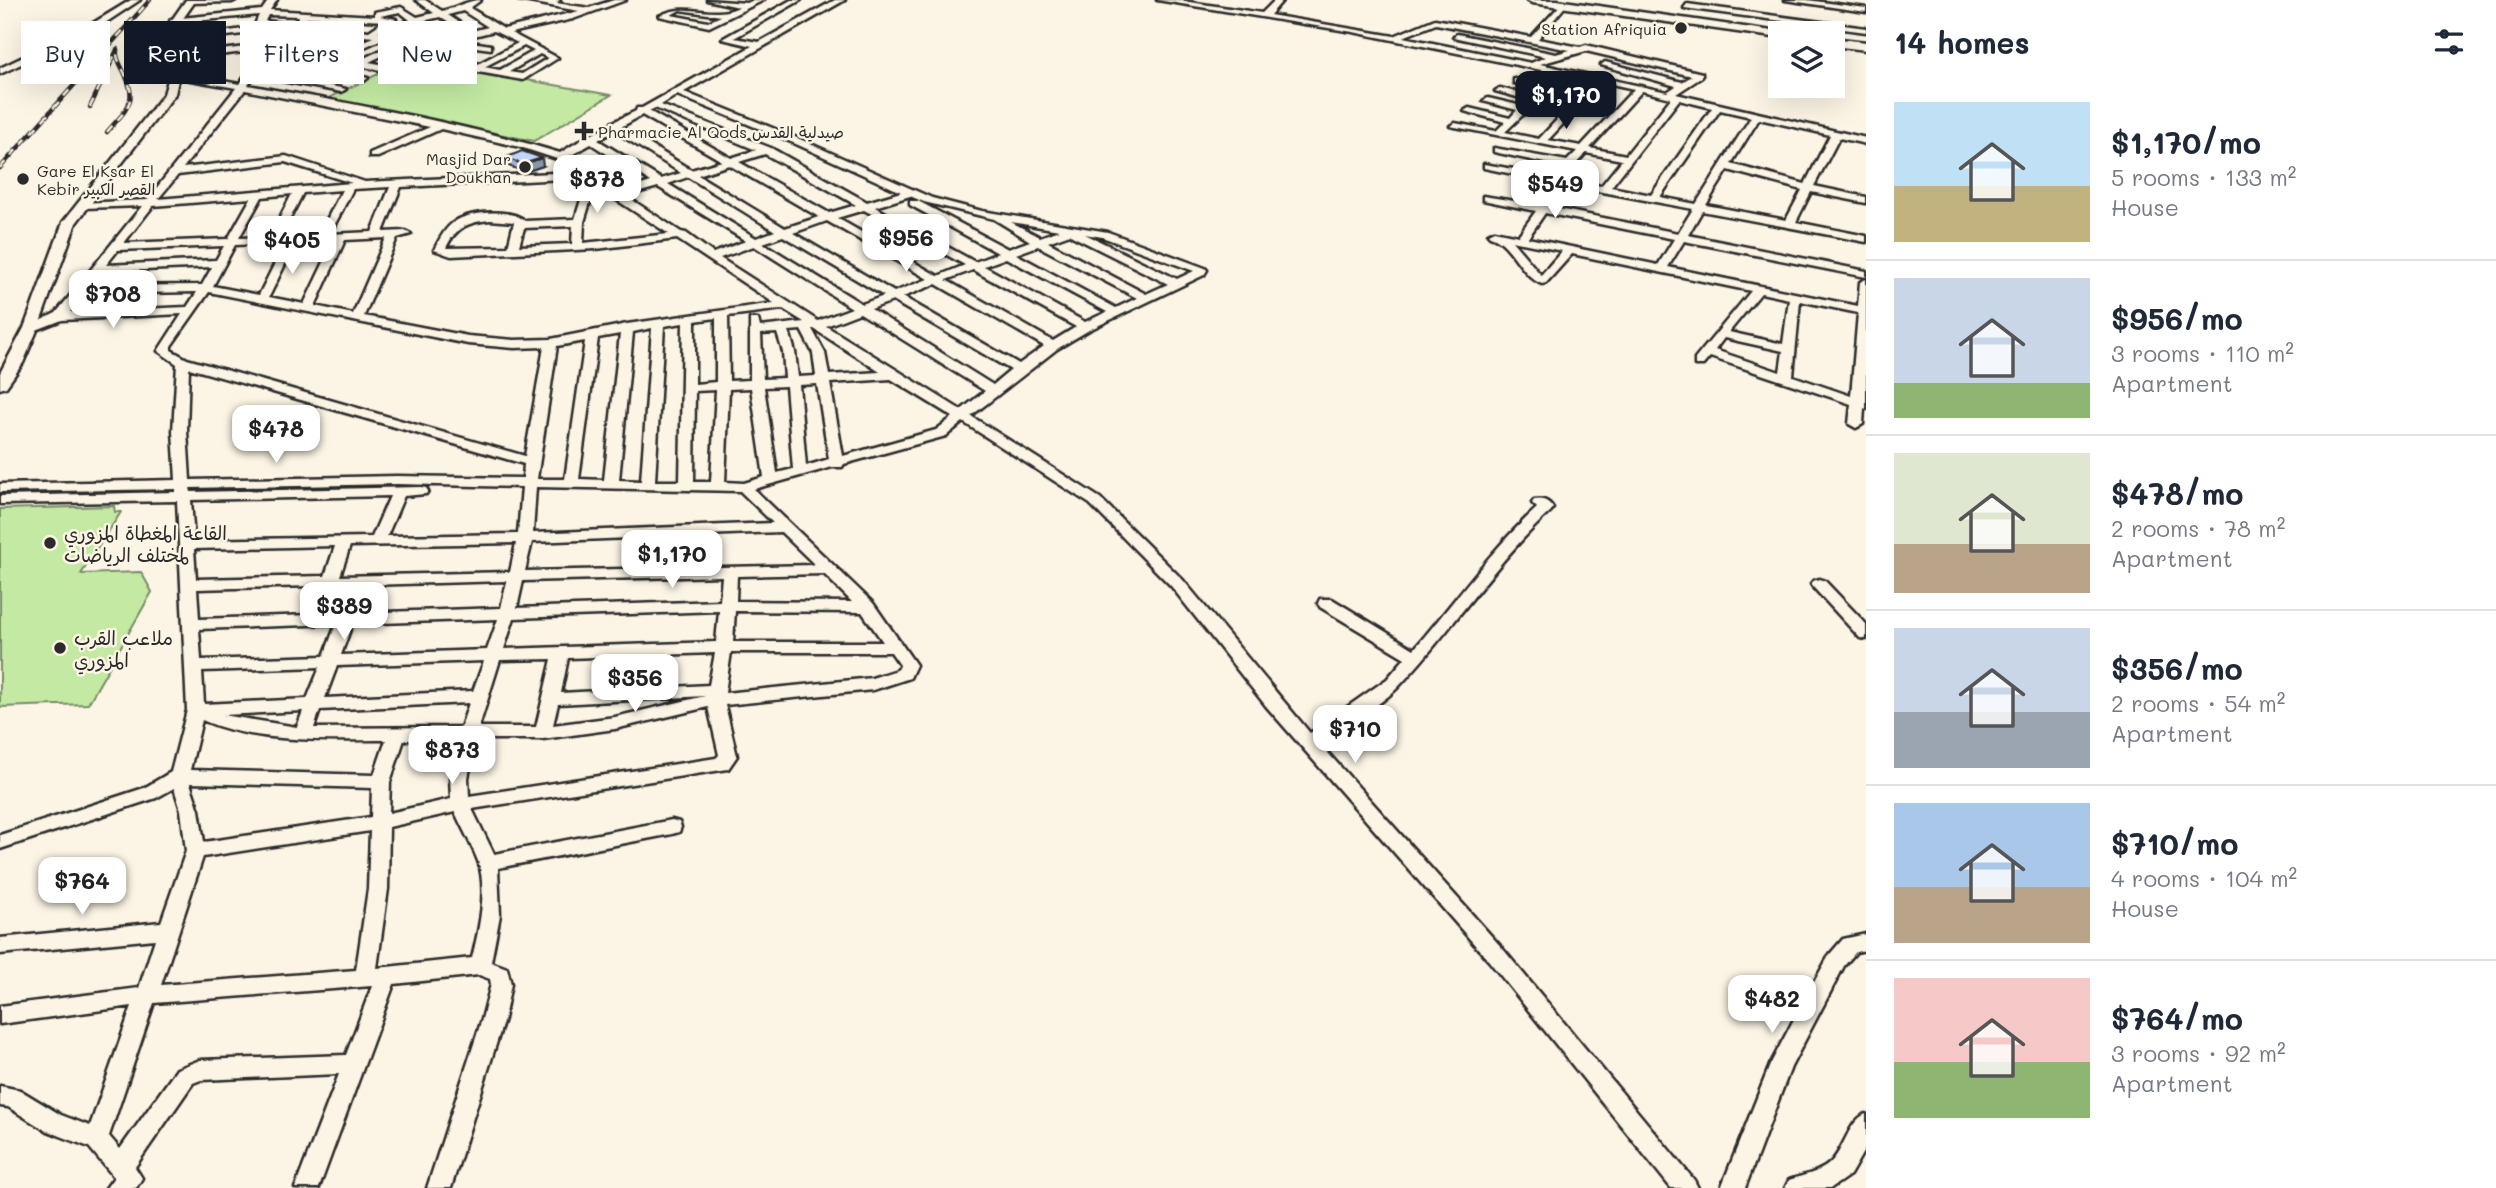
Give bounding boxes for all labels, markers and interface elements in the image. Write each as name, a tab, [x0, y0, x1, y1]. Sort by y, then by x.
place label: Station Afriquia	[1541, 18, 1667, 39]
marker: Station Afriquia	[1673, 20, 1689, 36]
chip: Buy	[21, 21, 110, 84]
chip: Rent	[124, 21, 226, 84]
chip: Filters	[240, 21, 364, 84]
chip: New	[378, 21, 477, 84]
map controls	[1768, 21, 1845, 98]
button: layers	[1768, 21, 1845, 98]
text: 14 homes	[1894, 22, 2030, 62]
icon: filters	[2430, 23, 2468, 61]
pin: $1,170	[1509, 72, 1623, 131]
text: $1,170	[1531, 79, 1601, 109]
place label: Pharmacie Al Qods صيدلية القدس	[598, 121, 844, 142]
text: $1,170/mo	[2111, 122, 2261, 162]
marker: Pharmacie Al Qods صيدلية القدس	[576, 123, 592, 139]
icon: home	[1950, 130, 2034, 214]
place label: Masjid Dar Doukhan	[426, 148, 511, 187]
pin: $878	[556, 156, 638, 215]
marker: Masjid Dar Doukhan	[517, 159, 533, 175]
place label: Gare El Ksar El Kebir القصر الكبير	[37, 160, 155, 199]
pin: $549	[1514, 160, 1596, 220]
text: 5 rooms · 133 m²	[2111, 162, 2296, 192]
text: $878	[569, 163, 625, 193]
text: $549	[1527, 168, 1583, 198]
marker: Gare El Ksar El Kebir القصر الكبير	[15, 171, 31, 187]
text: House	[2111, 192, 2179, 222]
pin: $956	[865, 215, 947, 274]
pin: $405	[251, 216, 333, 276]
text: $956	[878, 222, 934, 252]
text: $405	[263, 224, 321, 254]
pin: $708	[72, 270, 154, 330]
text: $708	[85, 278, 141, 308]
text: $956/mo	[2111, 298, 2243, 338]
icon: home	[1950, 306, 2034, 390]
text: 3 rooms · 110 m²	[2111, 338, 2294, 368]
text: Apartment	[2111, 368, 2233, 398]
pin: $478	[235, 406, 317, 465]
text: $478	[248, 413, 304, 443]
text: $478/mo	[2111, 473, 2243, 513]
icon: home	[1950, 481, 2034, 565]
text: 2 rooms · 78 m²	[2111, 513, 2285, 543]
place label: القاعة المغطاة المزوري لمختلف الرياضات	[64, 520, 227, 567]
pin: $1,170	[615, 530, 729, 590]
marker: القاعة المغطاة المزوري لمختلف الرياضات	[42, 535, 58, 551]
text: $1,170	[637, 538, 707, 568]
text: Apartment	[2111, 543, 2233, 573]
pin: $389	[303, 582, 385, 642]
text: $389	[316, 590, 372, 620]
place label: ملاعب القرب المزوري	[74, 625, 173, 675]
marker: ملاعب القرب المزوري	[52, 640, 68, 656]
text: $356/mo	[2111, 648, 2243, 688]
pin: $356	[594, 654, 676, 714]
icon: home	[1950, 656, 2034, 740]
text: $356	[607, 662, 663, 692]
text: 2 rooms · 54 m²	[2111, 688, 2286, 718]
pin: $710	[1314, 706, 1396, 765]
text: $710	[1329, 713, 1381, 743]
text: Apartment	[2111, 718, 2233, 748]
pin: $873	[411, 726, 493, 786]
text: $873	[424, 734, 480, 764]
text: $710/mo	[2111, 823, 2238, 863]
icon: home	[1950, 831, 2034, 915]
pin: $764	[41, 858, 123, 917]
text: 4 rooms · 104 m²	[2111, 863, 2297, 893]
text: $764	[54, 865, 110, 895]
text: House	[2111, 893, 2179, 923]
pin: $482	[1731, 976, 1813, 1035]
text: $482	[1744, 983, 1800, 1013]
text: $764/mo	[2111, 998, 2243, 1038]
icon: home	[1950, 1006, 2034, 1090]
text: 3 rooms · 92 m²	[2111, 1038, 2286, 1068]
text: Apartment	[2111, 1068, 2233, 1098]

